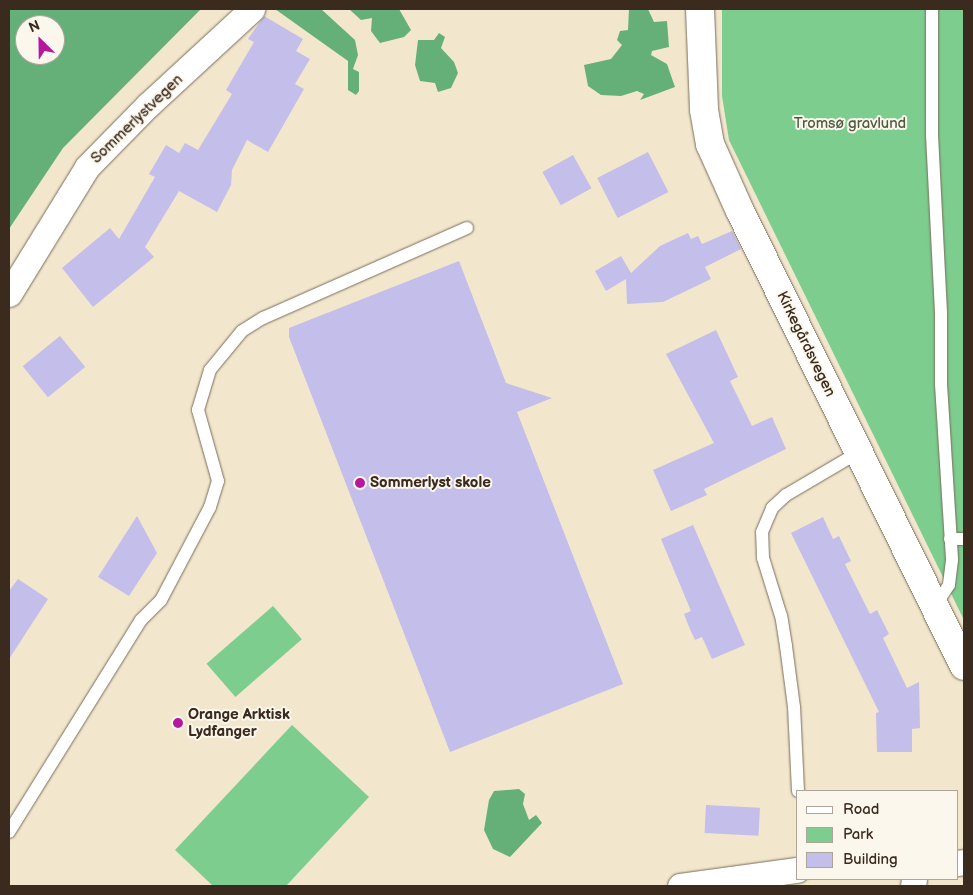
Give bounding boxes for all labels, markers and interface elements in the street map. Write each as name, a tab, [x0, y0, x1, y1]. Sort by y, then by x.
north arrow	[15, 15, 65, 65]
text: N	[26, 17, 42, 37]
street label: Sommerlystvegen	[87, 71, 187, 167]
park label: Tromsø gravlund	[794, 115, 906, 133]
street label: Kirkegårdsvegen	[773, 288, 839, 400]
place label: Sommerlyst skole	[370, 474, 491, 492]
marker: Sommerlyst skole	[354, 477, 366, 489]
place label: Orange Arktisk Lydfanger	[188, 705, 290, 740]
marker: Orange Arktisk Lydfanger	[172, 717, 184, 729]
legend	[796, 790, 958, 880]
text: Road	[843, 800, 879, 819]
text: Park	[843, 825, 873, 844]
text: Building	[843, 850, 898, 869]

